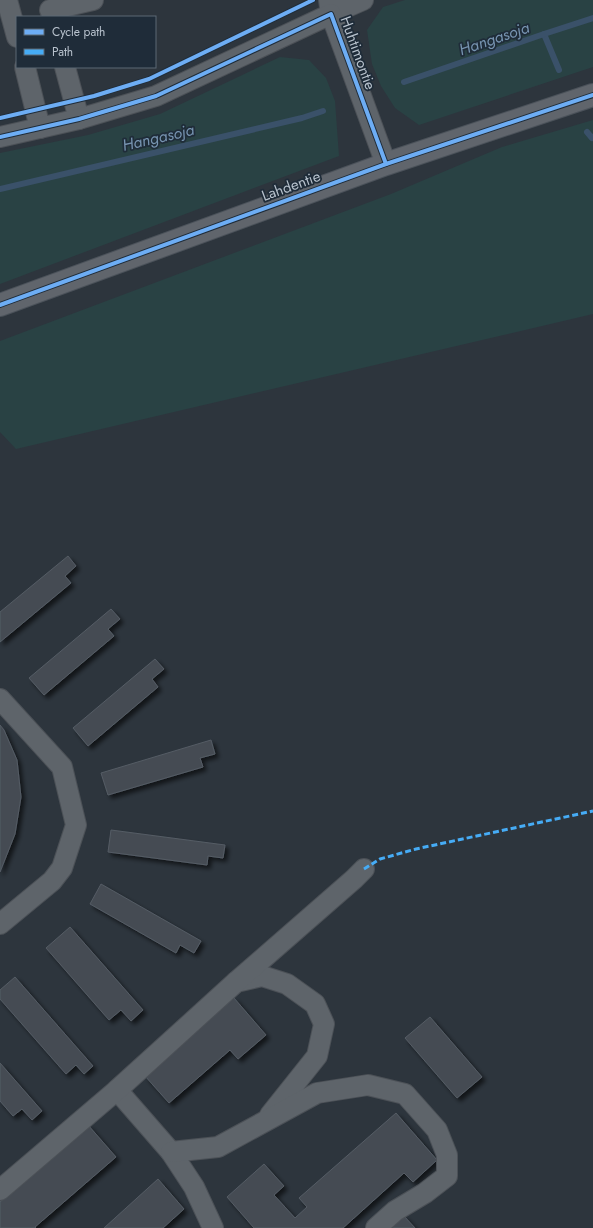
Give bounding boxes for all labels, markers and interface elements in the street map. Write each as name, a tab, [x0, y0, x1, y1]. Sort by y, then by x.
street label: Huhtimontie	[335, 13, 382, 93]
legend	[16, 16, 156, 68]
water label: Hangasoja	[456, 16, 533, 61]
text: Cycle path	[52, 23, 105, 41]
text: Path	[52, 43, 73, 61]
water label: Hangasoja	[120, 118, 197, 157]
street label: Lahdentie	[258, 165, 324, 207]

